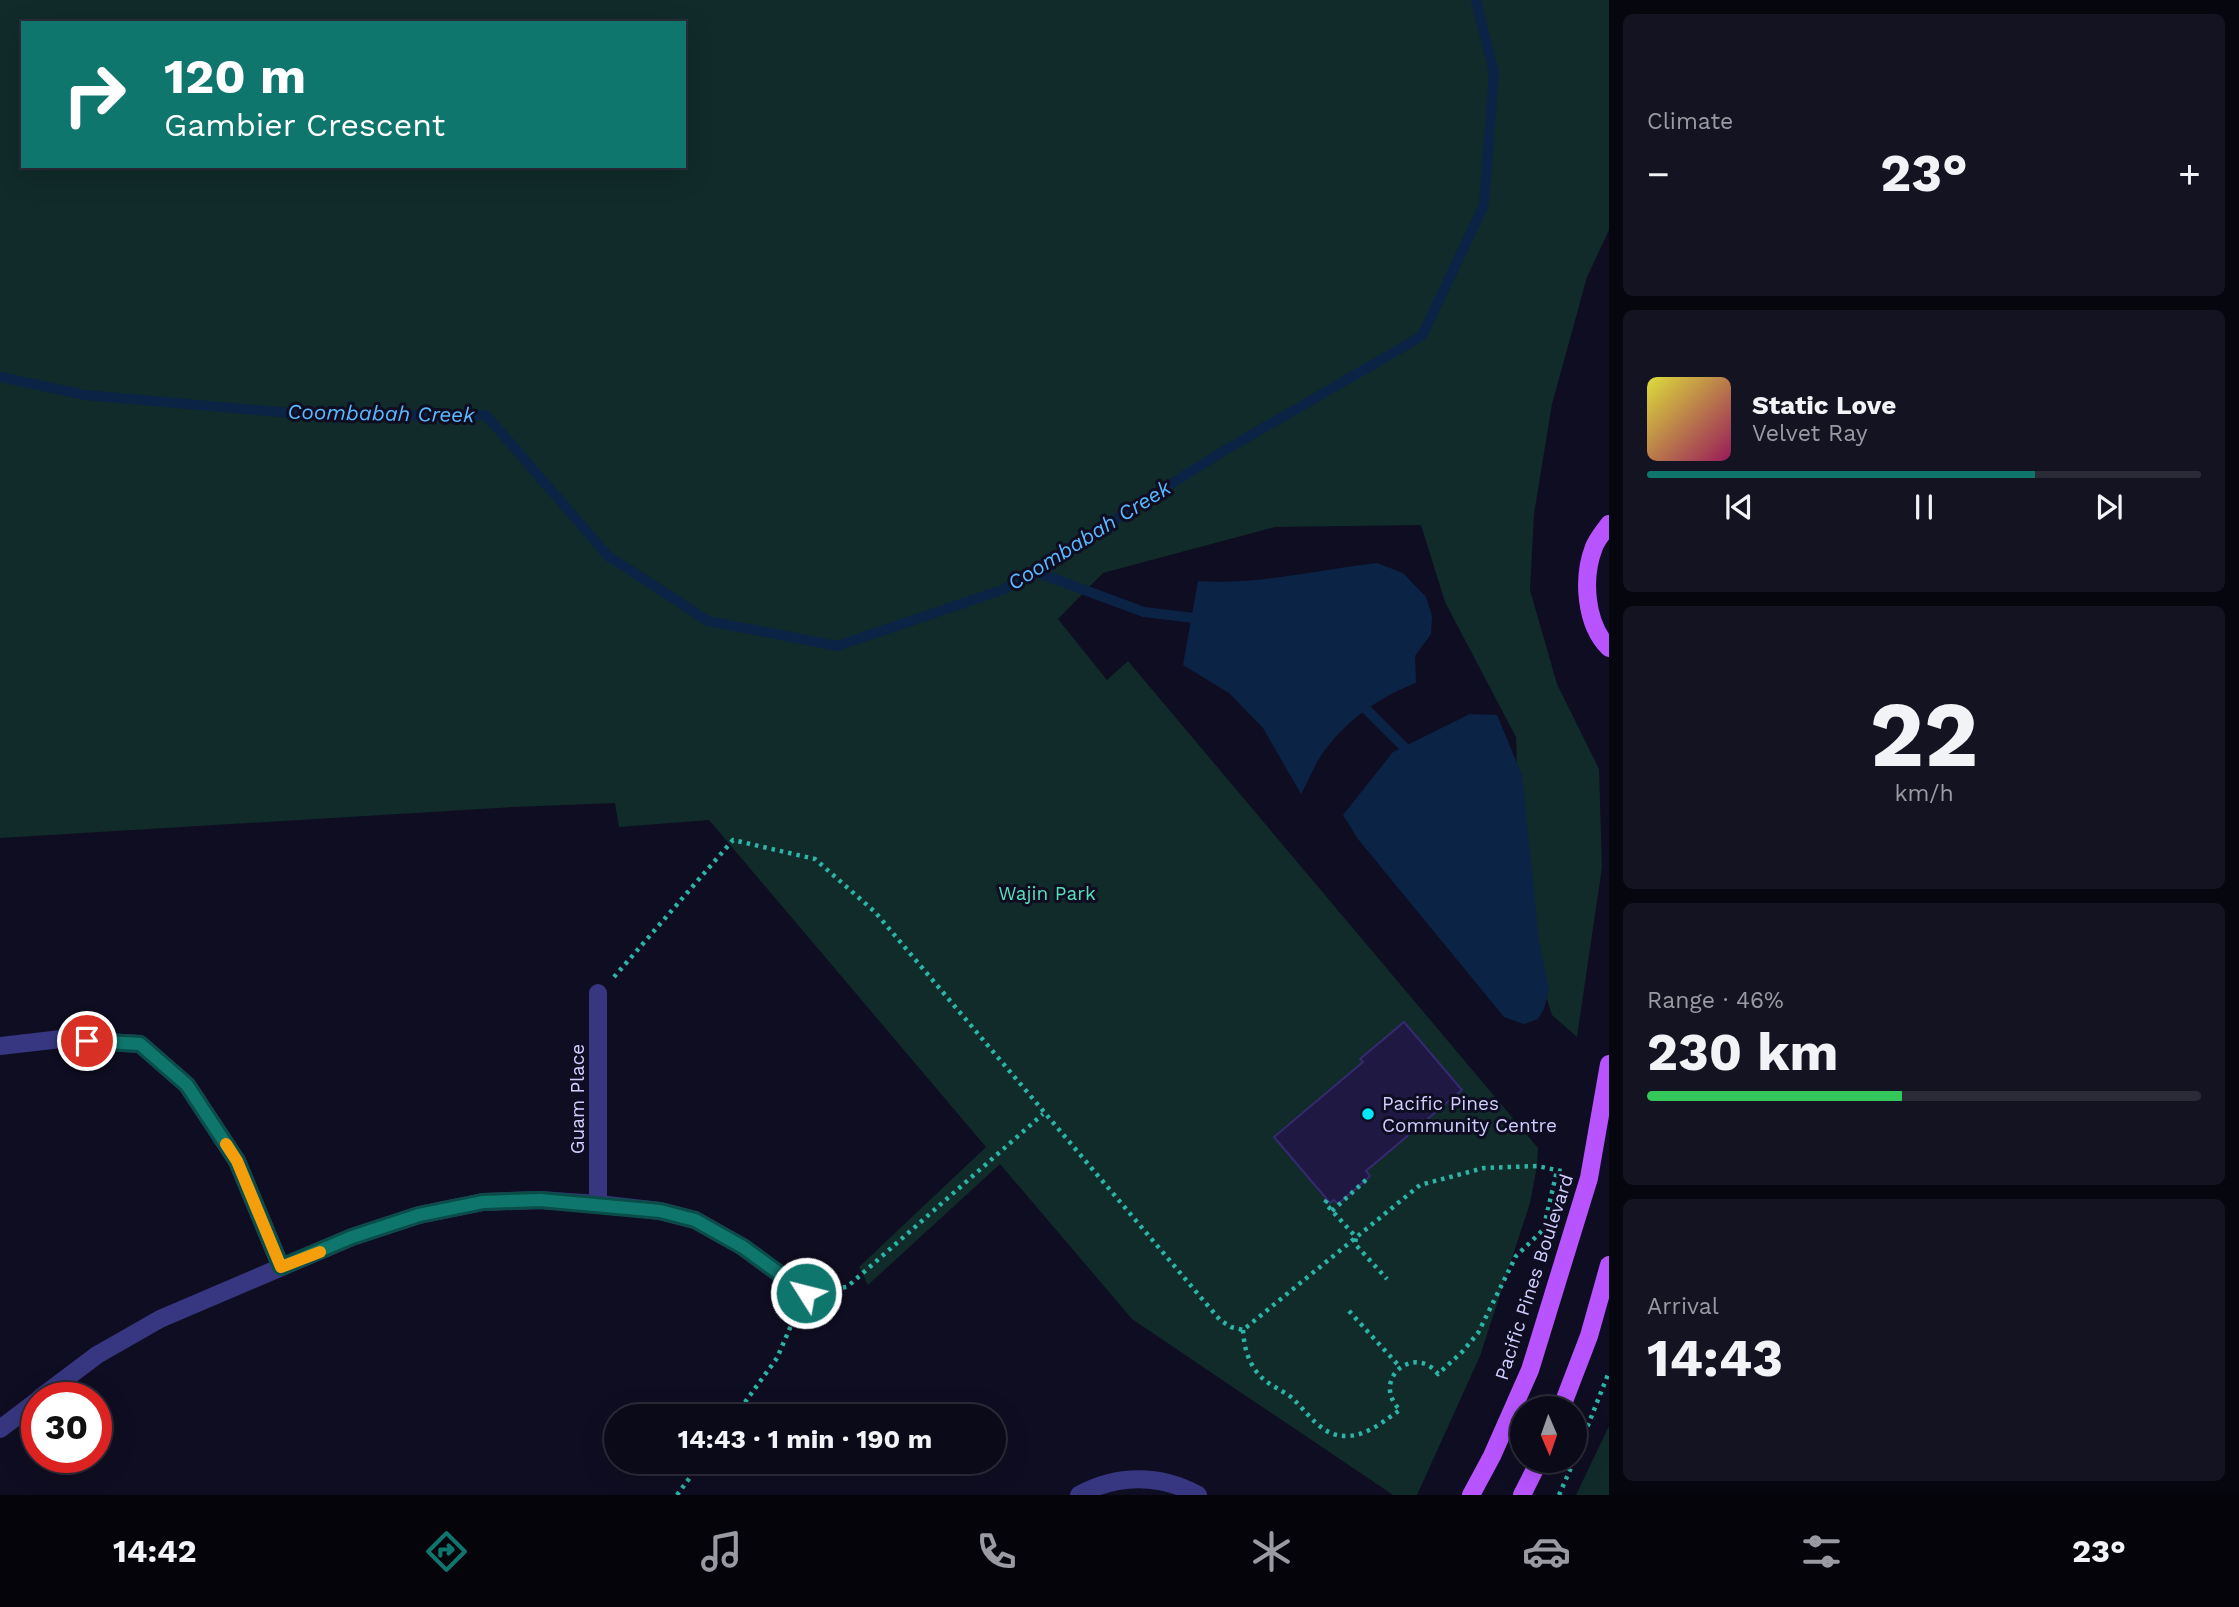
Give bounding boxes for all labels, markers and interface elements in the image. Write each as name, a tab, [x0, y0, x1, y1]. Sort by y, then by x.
text: 120 m	[164, 47, 306, 105]
icon: right	[49, 49, 140, 140]
text: Gambier Crescent	[164, 106, 445, 144]
text: Climate	[1647, 108, 1733, 135]
text: 23°	[1880, 143, 1968, 204]
text: −	[1647, 152, 1670, 196]
text: +	[2178, 152, 2201, 196]
text: Static Love	[1752, 390, 1896, 420]
water label: Coombabah Creek	[287, 399, 475, 427]
text: Velvet Ray	[1752, 420, 1868, 447]
water label: Coombabah Creek	[1003, 474, 1176, 595]
icon: previous	[1720, 488, 1758, 526]
icon: pause	[1905, 488, 1943, 526]
icon: next	[2090, 488, 2128, 526]
text: 22	[1870, 681, 1978, 788]
text: km/h	[1894, 780, 1954, 807]
park label: Wajin Park	[998, 882, 1096, 905]
text: Range · 46%	[1647, 987, 1784, 1014]
pin	[57, 1011, 117, 1071]
icon: arrive	[68, 1022, 106, 1060]
text: 230 km	[1647, 1022, 1838, 1083]
street label: Guam Place	[566, 1044, 589, 1154]
place label: Pacific Pines Community Centre	[1382, 1092, 1557, 1137]
marker: Pacific Pines Community Centre	[1360, 1106, 1376, 1122]
street label: Pacific Pines Boulevard	[1490, 1171, 1578, 1383]
position arrow	[769, 1256, 843, 1330]
text: Arrival	[1647, 1293, 1719, 1320]
text: 14:43	[1647, 1328, 1783, 1389]
speed limit sign: 30	[21, 1382, 112, 1473]
north arrow	[1510, 1396, 1587, 1474]
map controls	[1510, 1396, 1587, 1473]
text: 14:43 · 1 min · 190 m	[678, 1424, 932, 1454]
icon: directions	[422, 1527, 471, 1576]
icon: music	[697, 1527, 746, 1576]
icon: phone	[972, 1527, 1021, 1576]
icon: climate	[1247, 1527, 1296, 1576]
icon: car	[1522, 1527, 1571, 1576]
icon: filters	[1797, 1527, 1846, 1576]
text: 14:42	[113, 1532, 196, 1570]
text: 23°	[2072, 1532, 2126, 1570]

